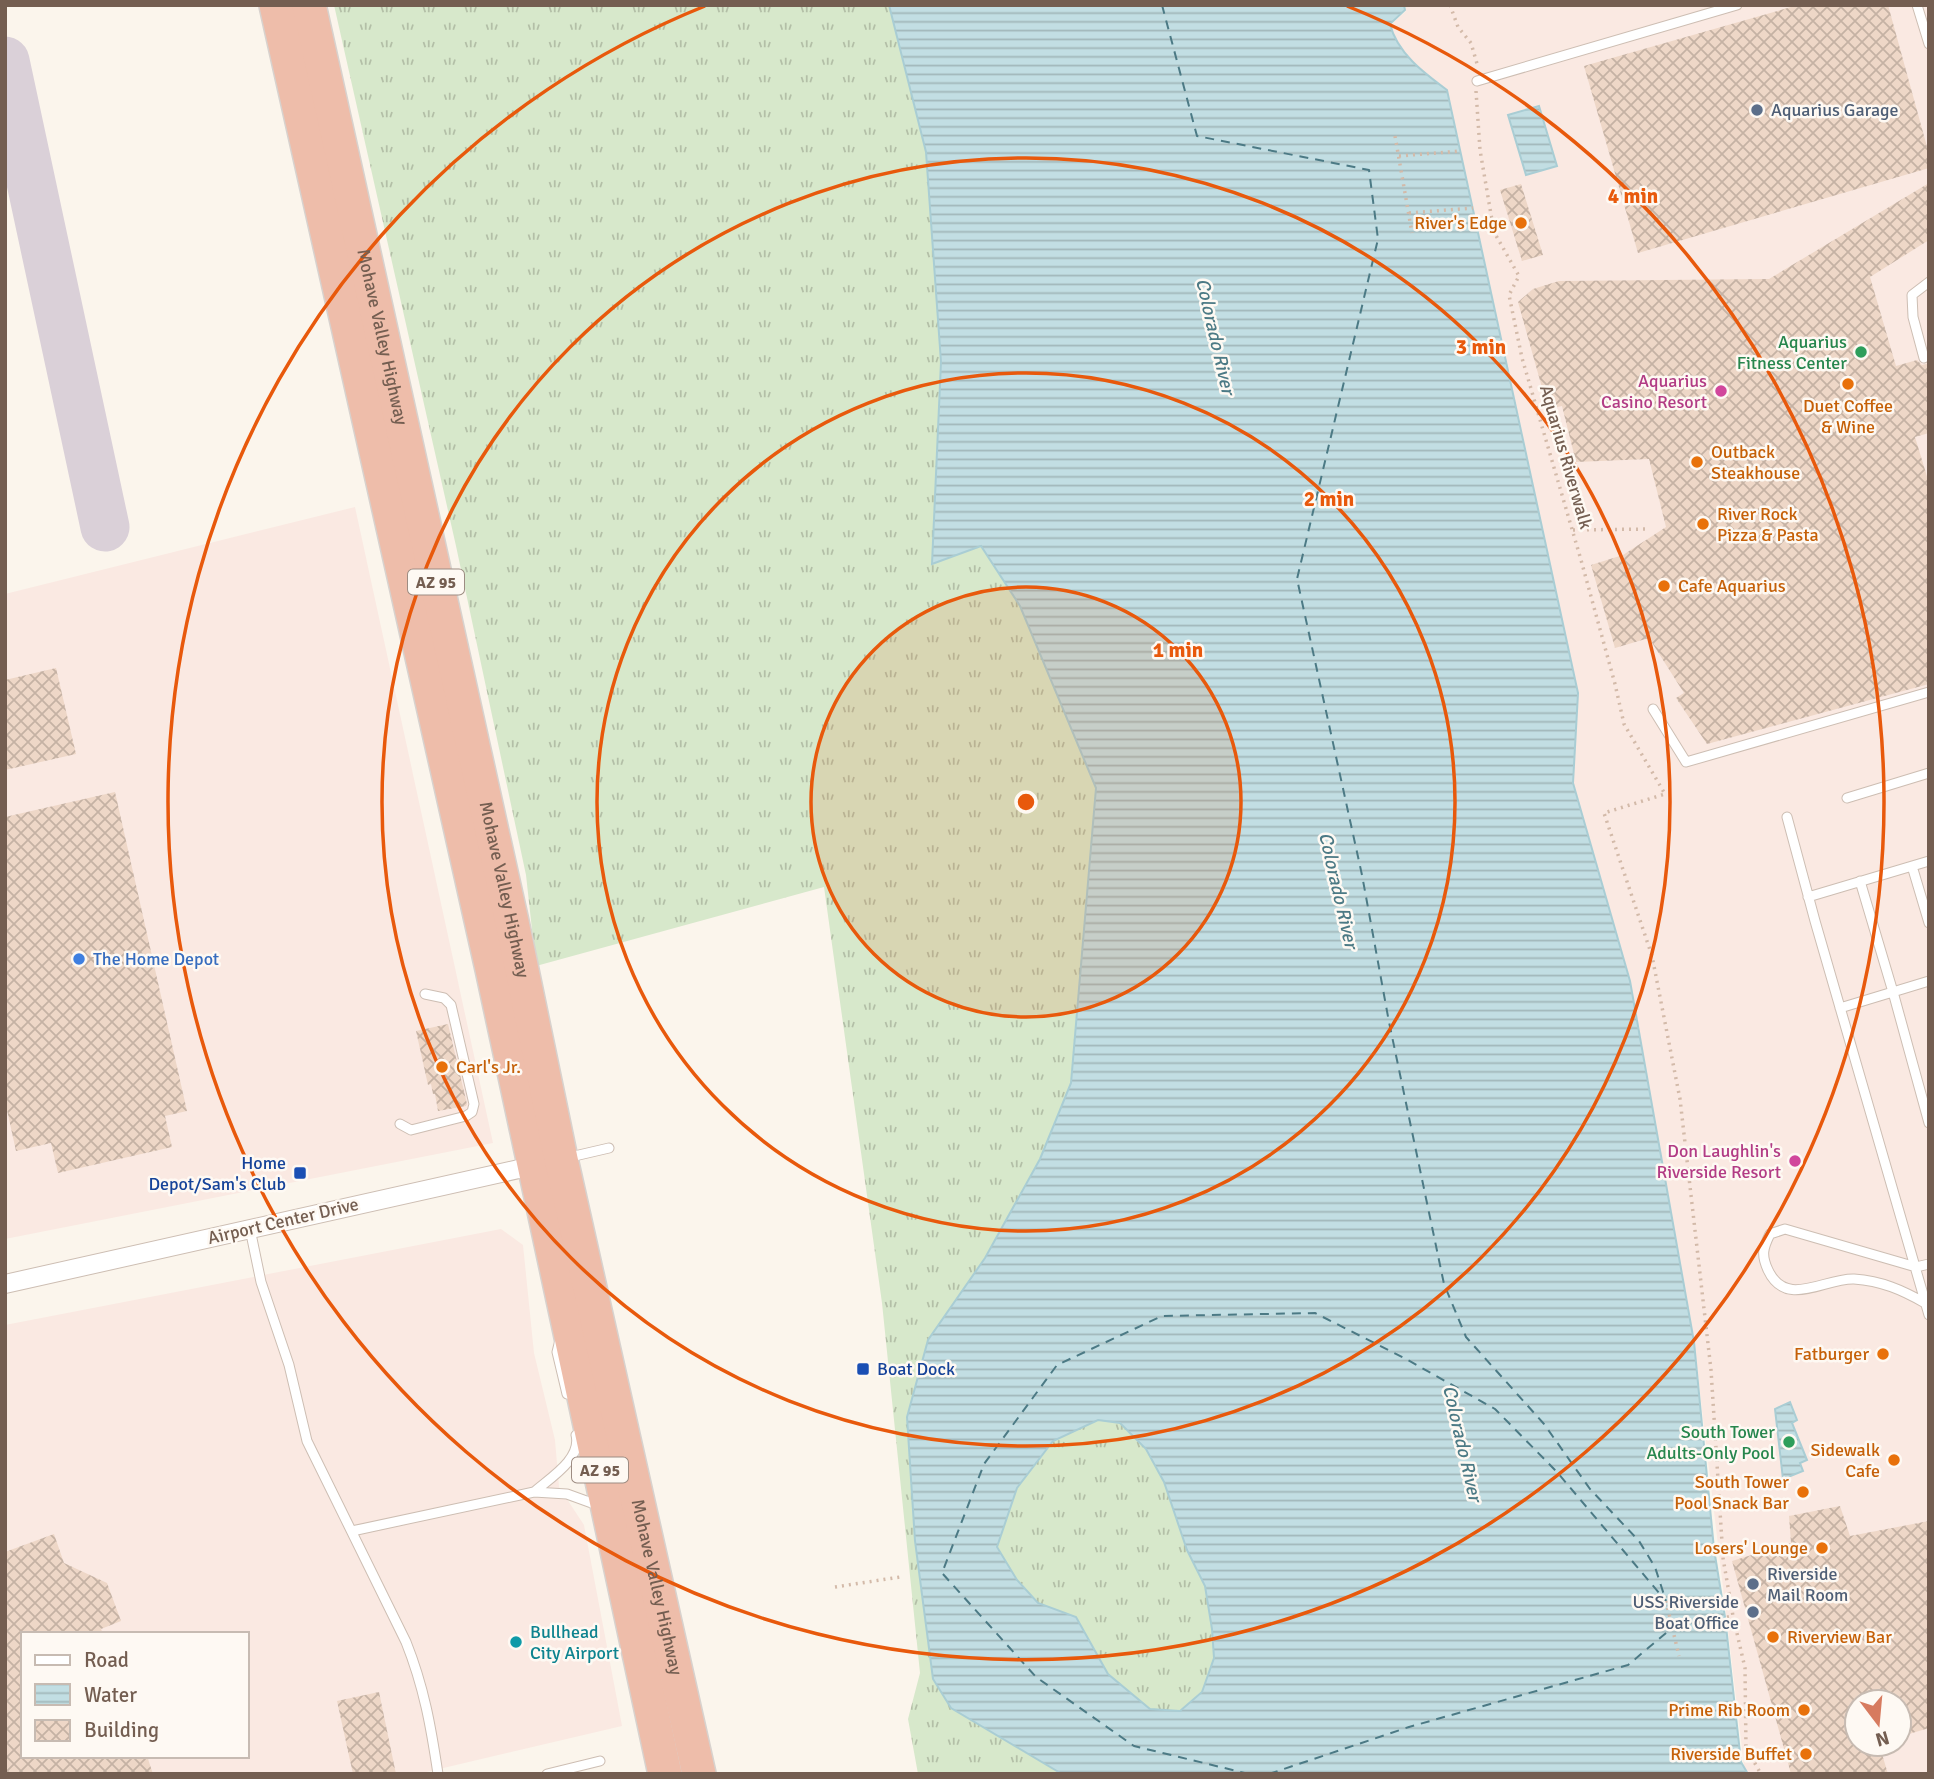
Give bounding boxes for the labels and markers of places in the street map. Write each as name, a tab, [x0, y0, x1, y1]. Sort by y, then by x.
place label: Aquarius Garage	[1771, 99, 1899, 121]
marker: Aquarius Garage	[1749, 102, 1765, 118]
place label: River's Edge	[1414, 212, 1507, 234]
marker: River's Edge	[1513, 215, 1529, 231]
place label: Aquarius Fitness Center	[1737, 331, 1847, 374]
marker: Aquarius Fitness Center	[1853, 344, 1869, 360]
place label: Aquarius Casino Resort	[1601, 370, 1707, 413]
marker: Duet Coffee & Wine	[1840, 376, 1856, 392]
marker: Aquarius Casino Resort	[1713, 383, 1729, 399]
place label: Duet Coffee & Wine	[1803, 395, 1893, 438]
place label: Outback Steakhouse	[1711, 441, 1800, 484]
marker: Outback Steakhouse	[1689, 454, 1705, 470]
place label: River Rock Pizza & Pasta	[1717, 503, 1819, 546]
marker: River Rock Pizza & Pasta	[1695, 516, 1711, 532]
place label: Cafe Aquarius	[1678, 575, 1786, 597]
marker: Cafe Aquarius	[1656, 578, 1672, 594]
centre of rings	[1014, 790, 1038, 814]
place label: The Home Depot	[93, 948, 219, 970]
marker: The Home Depot	[71, 951, 87, 967]
place label: Carl's Jr.	[456, 1056, 521, 1078]
marker: Carl's Jr.	[434, 1059, 450, 1075]
place label: Don Laughlin's Riverside Resort	[1656, 1140, 1781, 1183]
place label: Home Depot/Sam's Club	[148, 1152, 286, 1195]
marker: Don Laughlin's Riverside Resort	[1787, 1153, 1803, 1169]
marker: Home Depot/Sam's Club	[292, 1165, 308, 1181]
place label: Fatburger	[1794, 1343, 1869, 1365]
marker: Fatburger	[1875, 1346, 1891, 1362]
place label: Boat Dock	[877, 1358, 955, 1380]
marker: Boat Dock	[855, 1361, 871, 1377]
place label: South Tower Adults-Only Pool	[1646, 1421, 1775, 1464]
marker: South Tower Adults-Only Pool	[1781, 1434, 1797, 1450]
place label: Sidewalk Cafe	[1811, 1439, 1880, 1482]
marker: Sidewalk Cafe	[1886, 1452, 1902, 1468]
place label: South Tower Pool Snack Bar	[1674, 1471, 1789, 1514]
marker: South Tower Pool Snack Bar	[1795, 1484, 1811, 1500]
place label: Losers' Lounge	[1694, 1537, 1808, 1559]
marker: Losers' Lounge	[1814, 1540, 1830, 1556]
place label: Riverside Mail Room	[1767, 1563, 1848, 1606]
marker: Riverside Mail Room	[1745, 1576, 1761, 1592]
place label: USS Riverside Boat Office	[1633, 1591, 1739, 1634]
marker: USS Riverside Boat Office	[1745, 1604, 1761, 1620]
place label: Bullhead City Airport	[530, 1621, 619, 1664]
place label: Riverview Bar	[1787, 1626, 1892, 1648]
marker: Riverview Bar	[1765, 1629, 1781, 1645]
marker: Bullhead City Airport	[508, 1634, 524, 1650]
place label: Prime Rib Room	[1668, 1699, 1790, 1721]
marker: Prime Rib Room	[1796, 1702, 1812, 1718]
place label: Riverside Buffet	[1670, 1743, 1792, 1765]
marker: Riverside Buffet	[1798, 1746, 1814, 1762]

